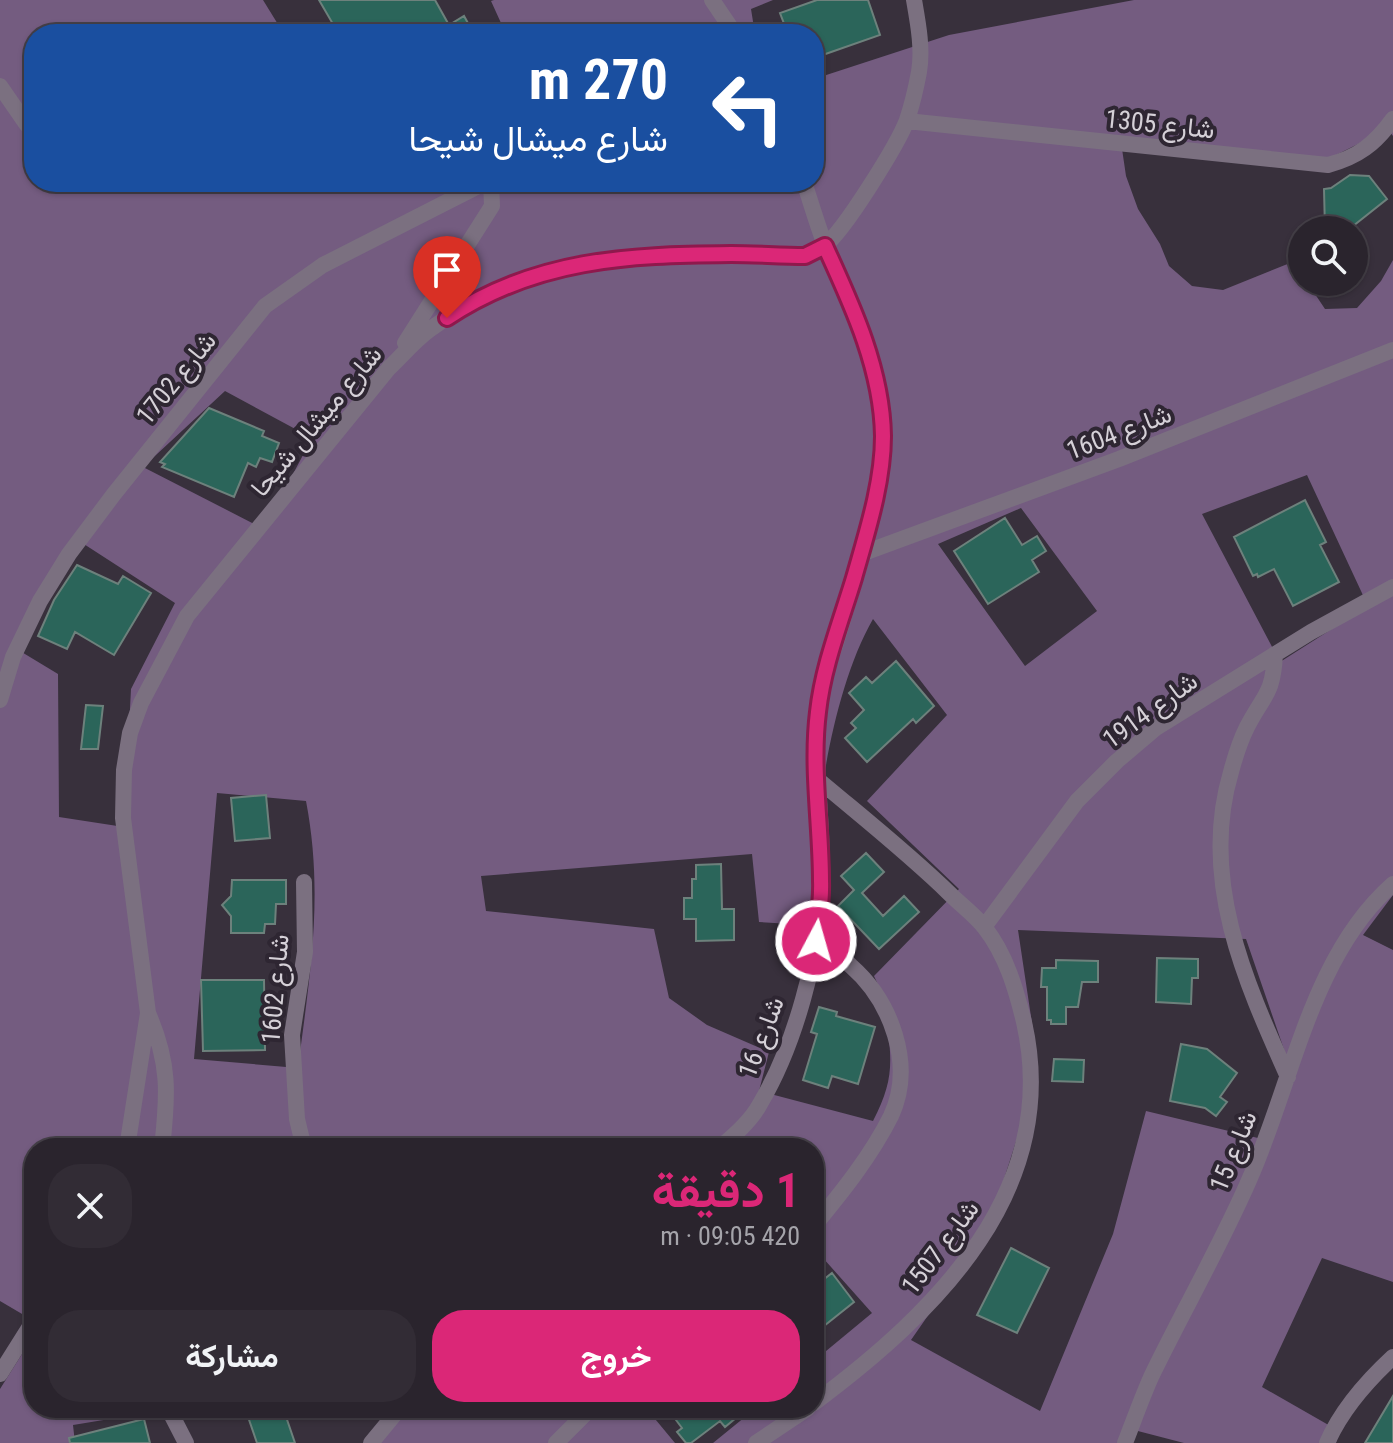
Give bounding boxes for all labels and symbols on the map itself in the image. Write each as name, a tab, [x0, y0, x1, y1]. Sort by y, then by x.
street label: شارع 1305	[1104, 103, 1216, 148]
pin	[413, 236, 481, 318]
street label: شارع 1702	[130, 326, 224, 432]
street label: شارع ميشال شيحا	[244, 340, 390, 504]
street label: شارع 1604	[1062, 398, 1177, 468]
street label: شارع 1914	[1097, 666, 1205, 757]
position arrow	[774, 899, 858, 983]
street label: شارع 1602	[255, 933, 298, 1045]
street label: شارع 16	[732, 992, 793, 1083]
street label: شارع 15	[1203, 1106, 1265, 1197]
street label: شارع 1507	[895, 1194, 987, 1302]

